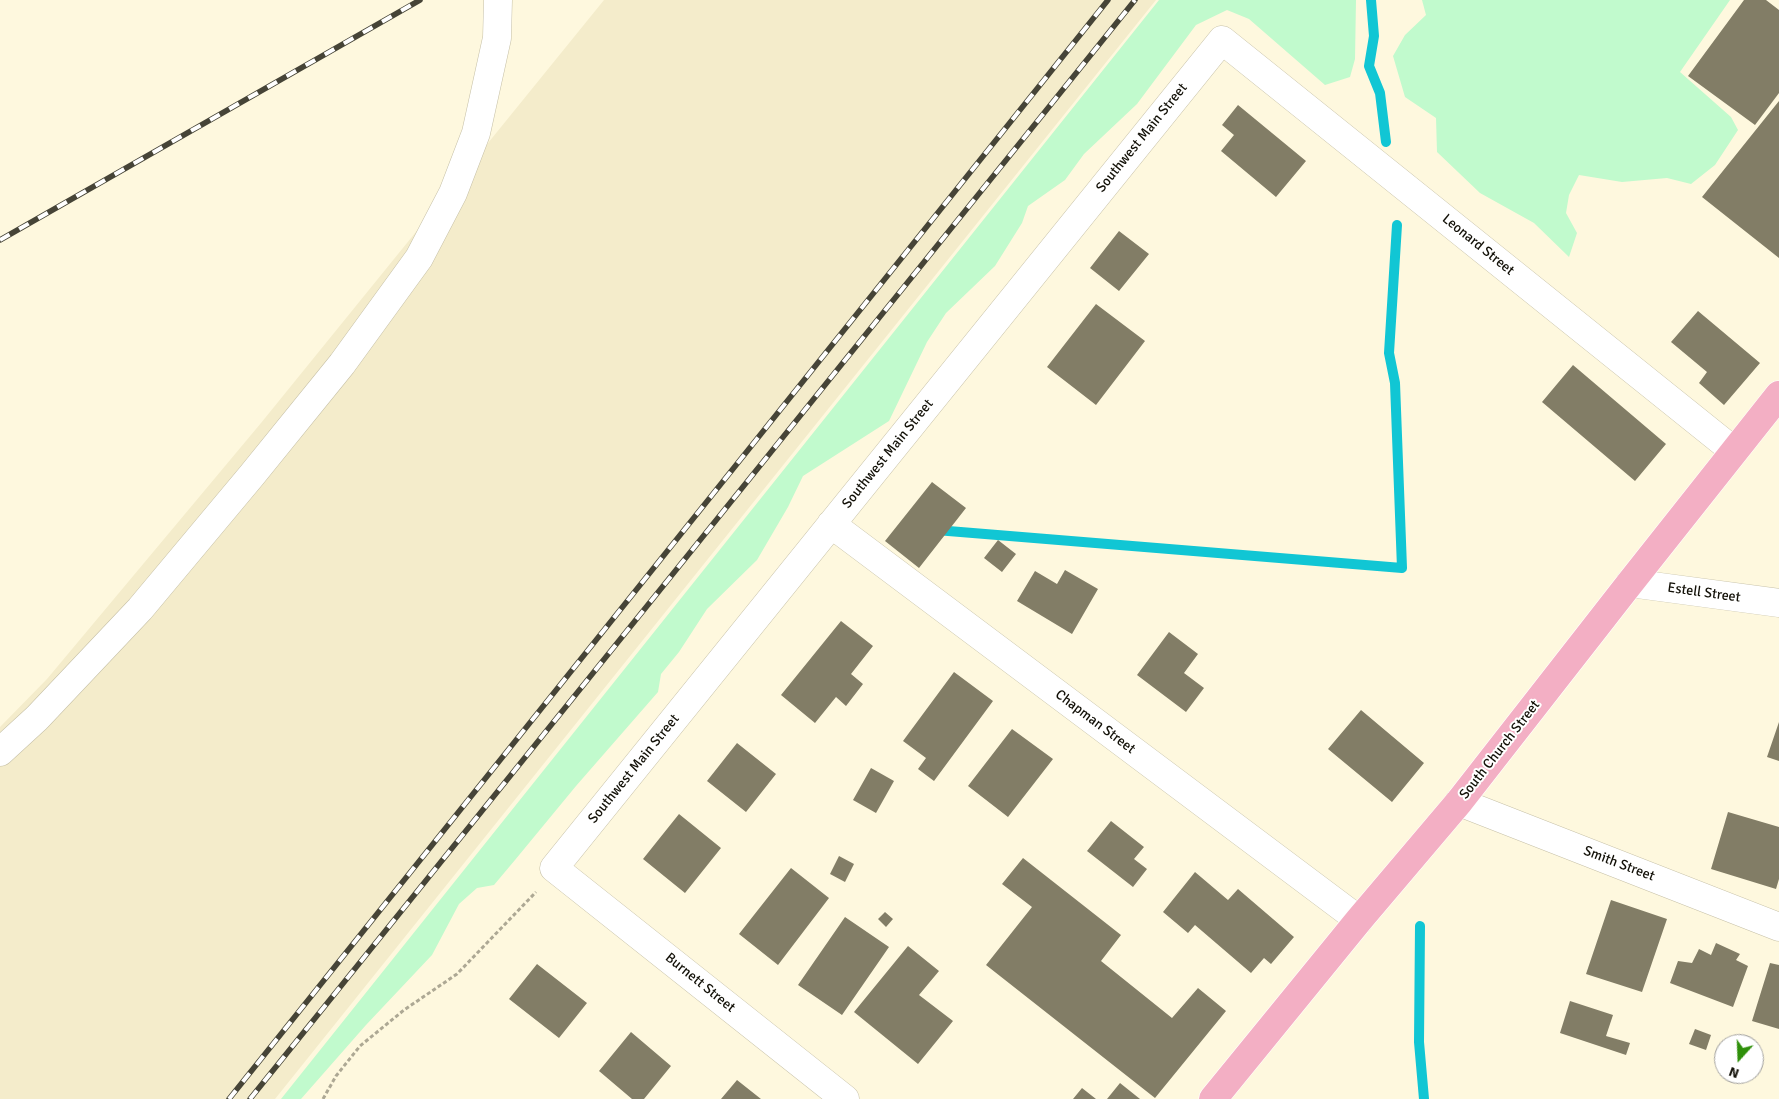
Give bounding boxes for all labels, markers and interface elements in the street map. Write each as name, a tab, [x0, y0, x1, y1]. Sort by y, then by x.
street label: Southwest Main Street	[1093, 80, 1191, 196]
street label: Leonard Street	[1439, 211, 1517, 279]
street label: Southwest Main Street	[839, 396, 937, 512]
street label: Estell Street	[1666, 580, 1742, 606]
street label: Chapman Street	[1052, 686, 1138, 758]
street label: South Church Street	[1456, 697, 1544, 803]
street label: Southwest Main Street	[585, 711, 683, 827]
street label: Smith Street	[1581, 843, 1657, 885]
street label: Burnett Street	[662, 950, 738, 1016]
north arrow	[1714, 1034, 1764, 1084]
text: N	[1727, 1063, 1742, 1082]

